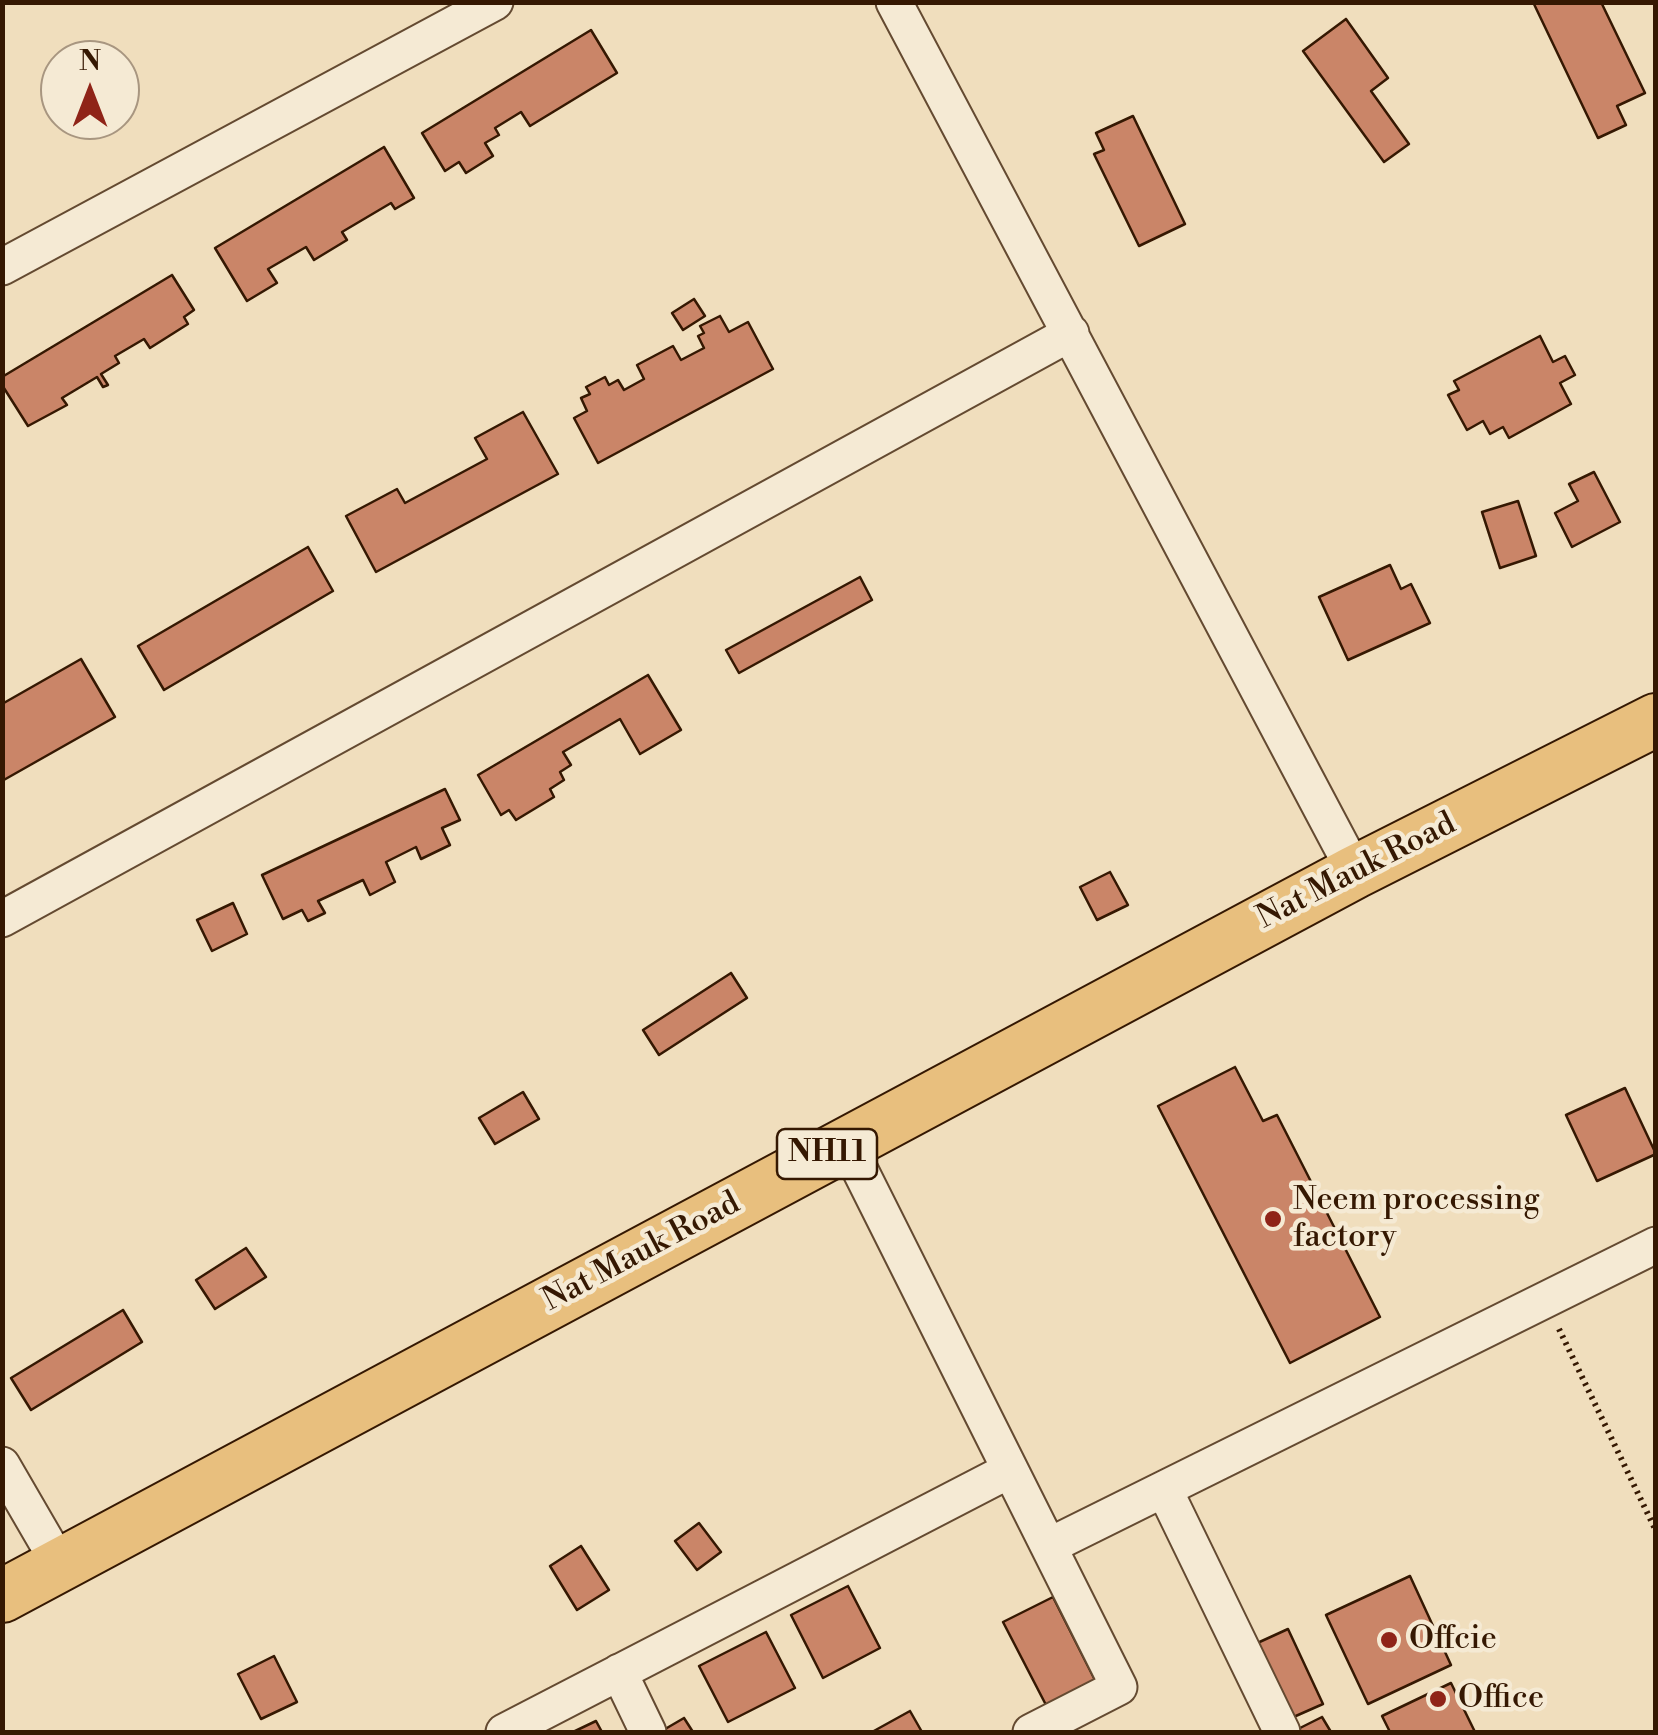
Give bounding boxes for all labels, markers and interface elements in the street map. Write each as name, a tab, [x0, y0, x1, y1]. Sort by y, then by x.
north arrow	[40, 40, 140, 140]
text: N	[79, 44, 101, 79]
street label: Nat Mauk Road	[1251, 805, 1463, 939]
road number: NH11	[777, 1129, 877, 1179]
place label: Neem processing factory	[1293, 1182, 1540, 1257]
street label: Nat Mauk Road	[537, 1185, 747, 1321]
marker: Neem processing factory	[1262, 1208, 1284, 1230]
place label: Offcie	[1409, 1621, 1497, 1659]
marker: Offcie	[1378, 1629, 1400, 1651]
place label: Office	[1458, 1680, 1544, 1718]
marker: Office	[1427, 1688, 1449, 1710]

